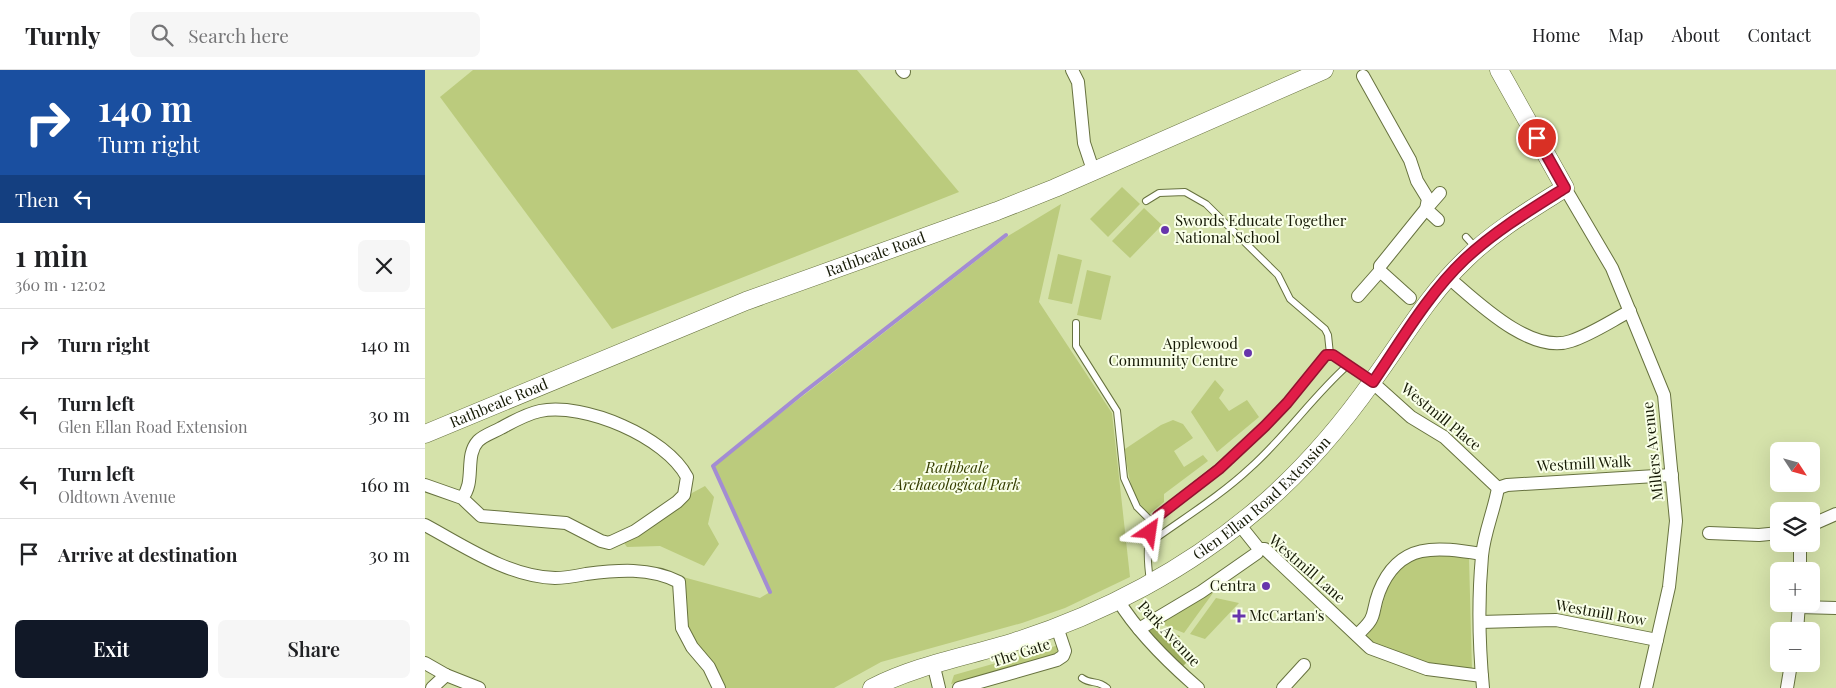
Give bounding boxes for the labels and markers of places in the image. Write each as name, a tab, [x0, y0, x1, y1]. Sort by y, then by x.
pin	[1516, 117, 1558, 159]
place label: Swords Educate Together National School	[1175, 210, 1347, 247]
marker: Swords Educate Together National School	[1159, 224, 1171, 236]
place label: Applewood Community Centre	[1108, 333, 1238, 370]
marker: Applewood Community Centre	[1242, 347, 1254, 359]
place label: Centra	[1210, 575, 1257, 595]
marker: Centra	[1260, 580, 1272, 592]
place label: McCartan's	[1249, 605, 1325, 625]
marker: McCartan's	[1233, 610, 1245, 622]

